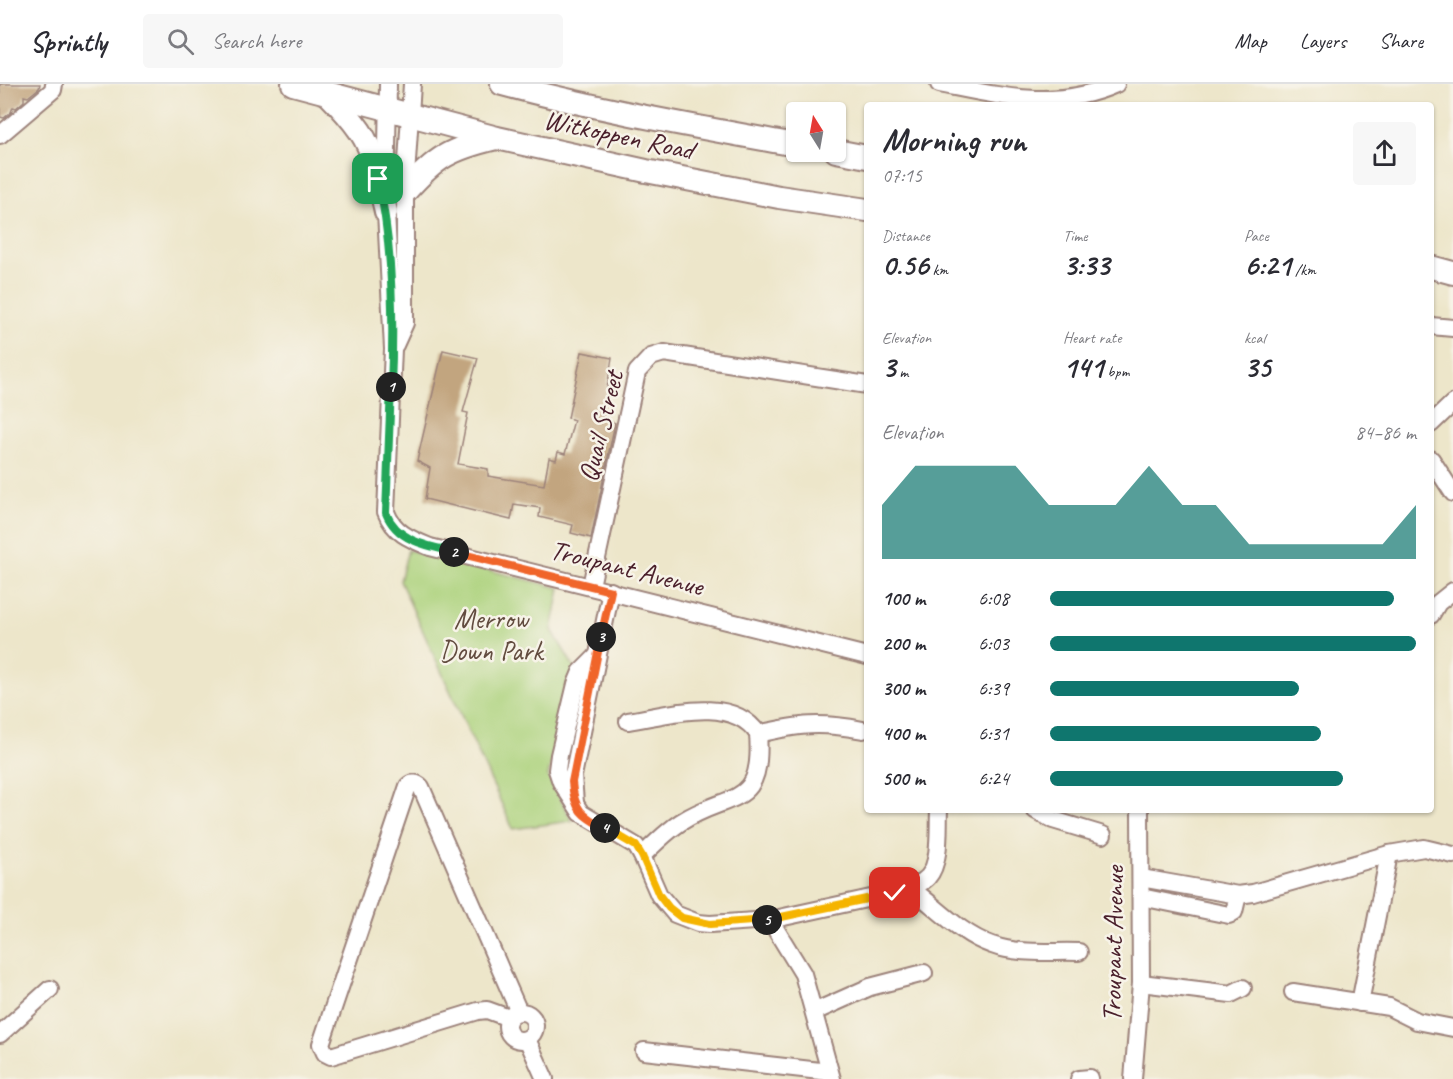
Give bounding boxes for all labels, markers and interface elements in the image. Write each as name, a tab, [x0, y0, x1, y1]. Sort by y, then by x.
search box	[143, 14, 563, 68]
text: Sprintly	[30, 24, 107, 59]
icon: search	[164, 25, 197, 58]
text: Search here	[212, 27, 301, 55]
text: Map	[1234, 28, 1267, 54]
text: Layers	[1300, 28, 1346, 54]
text: Share	[1379, 28, 1423, 54]
street label: Witkoppen Road	[541, 102, 701, 168]
north arrow	[786, 102, 846, 162]
map controls	[786, 102, 846, 162]
text: Morning run	[882, 119, 1026, 161]
button: share	[1353, 122, 1416, 185]
pin	[352, 153, 403, 204]
icon: arrive	[361, 162, 394, 195]
text: 07:15	[882, 163, 922, 188]
text: Distance	[882, 226, 930, 246]
text: Time	[1063, 226, 1087, 246]
text: Pace	[1244, 226, 1269, 246]
text: 0.56	[882, 246, 929, 284]
text: 3:33	[1063, 246, 1109, 284]
text: 6:21	[1244, 246, 1291, 284]
text: km	[929, 260, 948, 280]
text: /km	[1291, 260, 1316, 280]
text: Elevation	[882, 328, 931, 348]
text: Heart rate	[1063, 328, 1121, 348]
text: kcal	[1244, 328, 1265, 348]
text: 3	[882, 348, 896, 386]
text: 141	[1063, 348, 1104, 386]
text: 35	[1244, 348, 1271, 386]
text: m	[896, 362, 908, 382]
text: bpm	[1104, 362, 1129, 382]
street label: Quail Street	[570, 365, 632, 485]
pin: 1	[376, 372, 406, 402]
text: 1	[387, 377, 395, 397]
text: Elevation	[882, 420, 944, 445]
text: 84–86 m	[1355, 420, 1416, 445]
street label: Troupant Avenue	[547, 532, 709, 604]
pin: 2	[439, 537, 469, 567]
text: 2	[450, 542, 458, 562]
text: 100 m	[882, 586, 925, 611]
text: 6:08	[978, 586, 1009, 611]
park label: Merrow Down Park	[440, 601, 545, 668]
pin: 3	[586, 622, 616, 652]
text: 3	[597, 627, 605, 647]
text: 200 m	[882, 631, 925, 656]
text: 6:03	[978, 631, 1009, 656]
text: 300 m	[882, 676, 925, 701]
text: 6:39	[978, 676, 1009, 701]
text: 400 m	[882, 721, 925, 746]
text: 6:31	[978, 721, 1009, 746]
text: 500 m	[882, 766, 925, 791]
text: 6:24	[978, 766, 1009, 791]
pin: 4	[590, 813, 620, 843]
text: 4	[601, 818, 609, 838]
street label: Troupant Avenue	[1094, 864, 1131, 1022]
pin	[869, 867, 920, 918]
icon: check	[878, 876, 911, 909]
pin: 5	[752, 905, 782, 935]
text: 5	[764, 910, 770, 930]

